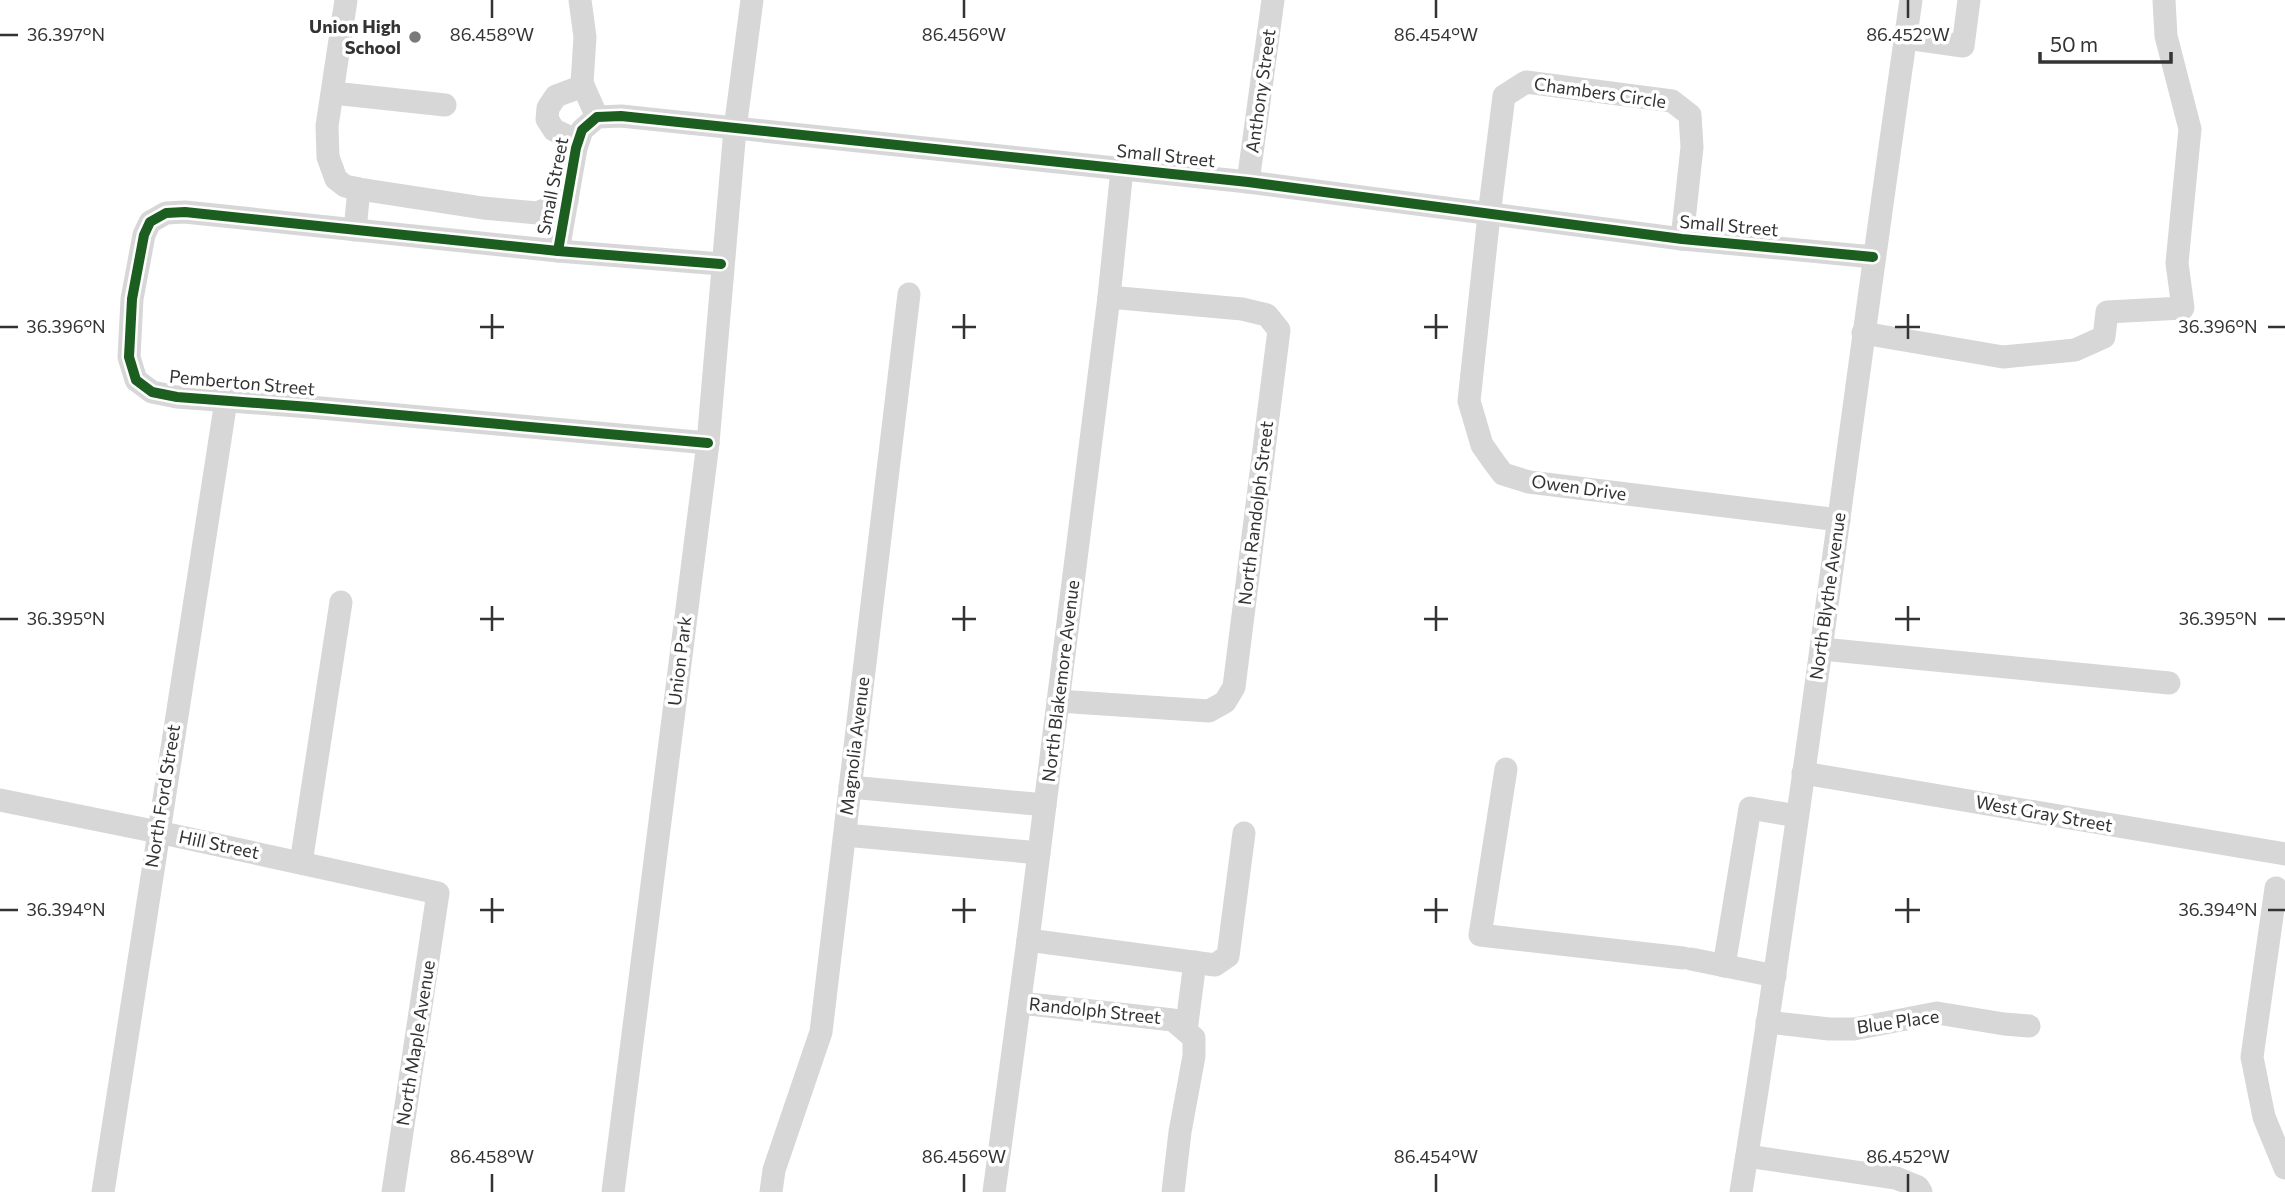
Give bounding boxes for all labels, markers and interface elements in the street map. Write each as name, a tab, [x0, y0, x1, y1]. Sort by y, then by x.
place label: Union High School	[309, 15, 401, 58]
scale bar	[2040, 21, 2171, 65]
text: 36.397°N	[27, 23, 105, 45]
text: 86.458°W	[450, 23, 534, 45]
text: 86.456°W	[922, 23, 1006, 45]
text: 86.454°W	[1394, 23, 1478, 45]
text: 86.452°W	[1866, 23, 1950, 45]
street label: Anthony Street	[1240, 27, 1280, 154]
marker: Union High School	[407, 29, 423, 45]
text: 50 m	[2050, 31, 2098, 56]
street label: Chambers Circle	[1533, 72, 1668, 112]
street label: Small Street	[532, 135, 572, 237]
street label: Small Street	[1116, 139, 1217, 171]
street label: Small Street	[1679, 210, 1779, 240]
text: 36.396°N	[26, 315, 106, 337]
text: 36.396°N	[2178, 315, 2258, 337]
street label: Pemberton Street	[168, 365, 316, 399]
street label: North Randolph Street	[1233, 420, 1277, 606]
street label: Owen Drive	[1530, 469, 1628, 505]
street label: North Blythe Avenue	[1804, 511, 1850, 681]
street label: North Blakemore Avenue	[1037, 579, 1083, 783]
text: 36.395°N	[27, 607, 105, 629]
text: 36.395°N	[2179, 607, 2257, 629]
street label: Union Park	[663, 615, 695, 707]
street label: Magnolia Avenue	[835, 675, 873, 816]
street label: North Ford Street	[140, 723, 184, 869]
street label: West Gray Street	[1974, 790, 2114, 836]
street label: Hill Street	[177, 825, 261, 863]
text: 36.394°N	[26, 898, 106, 920]
text: 36.394°N	[2178, 898, 2258, 920]
street label: North Maple Avenue	[391, 959, 439, 1127]
street label: Randolph Street	[1028, 992, 1162, 1028]
street label: Blue Place	[1855, 1004, 1940, 1038]
text: 86.458°W	[450, 1145, 534, 1167]
text: 86.456°W	[922, 1145, 1006, 1167]
text: 86.454°W	[1394, 1145, 1478, 1167]
text: 86.452°W	[1866, 1145, 1950, 1167]

